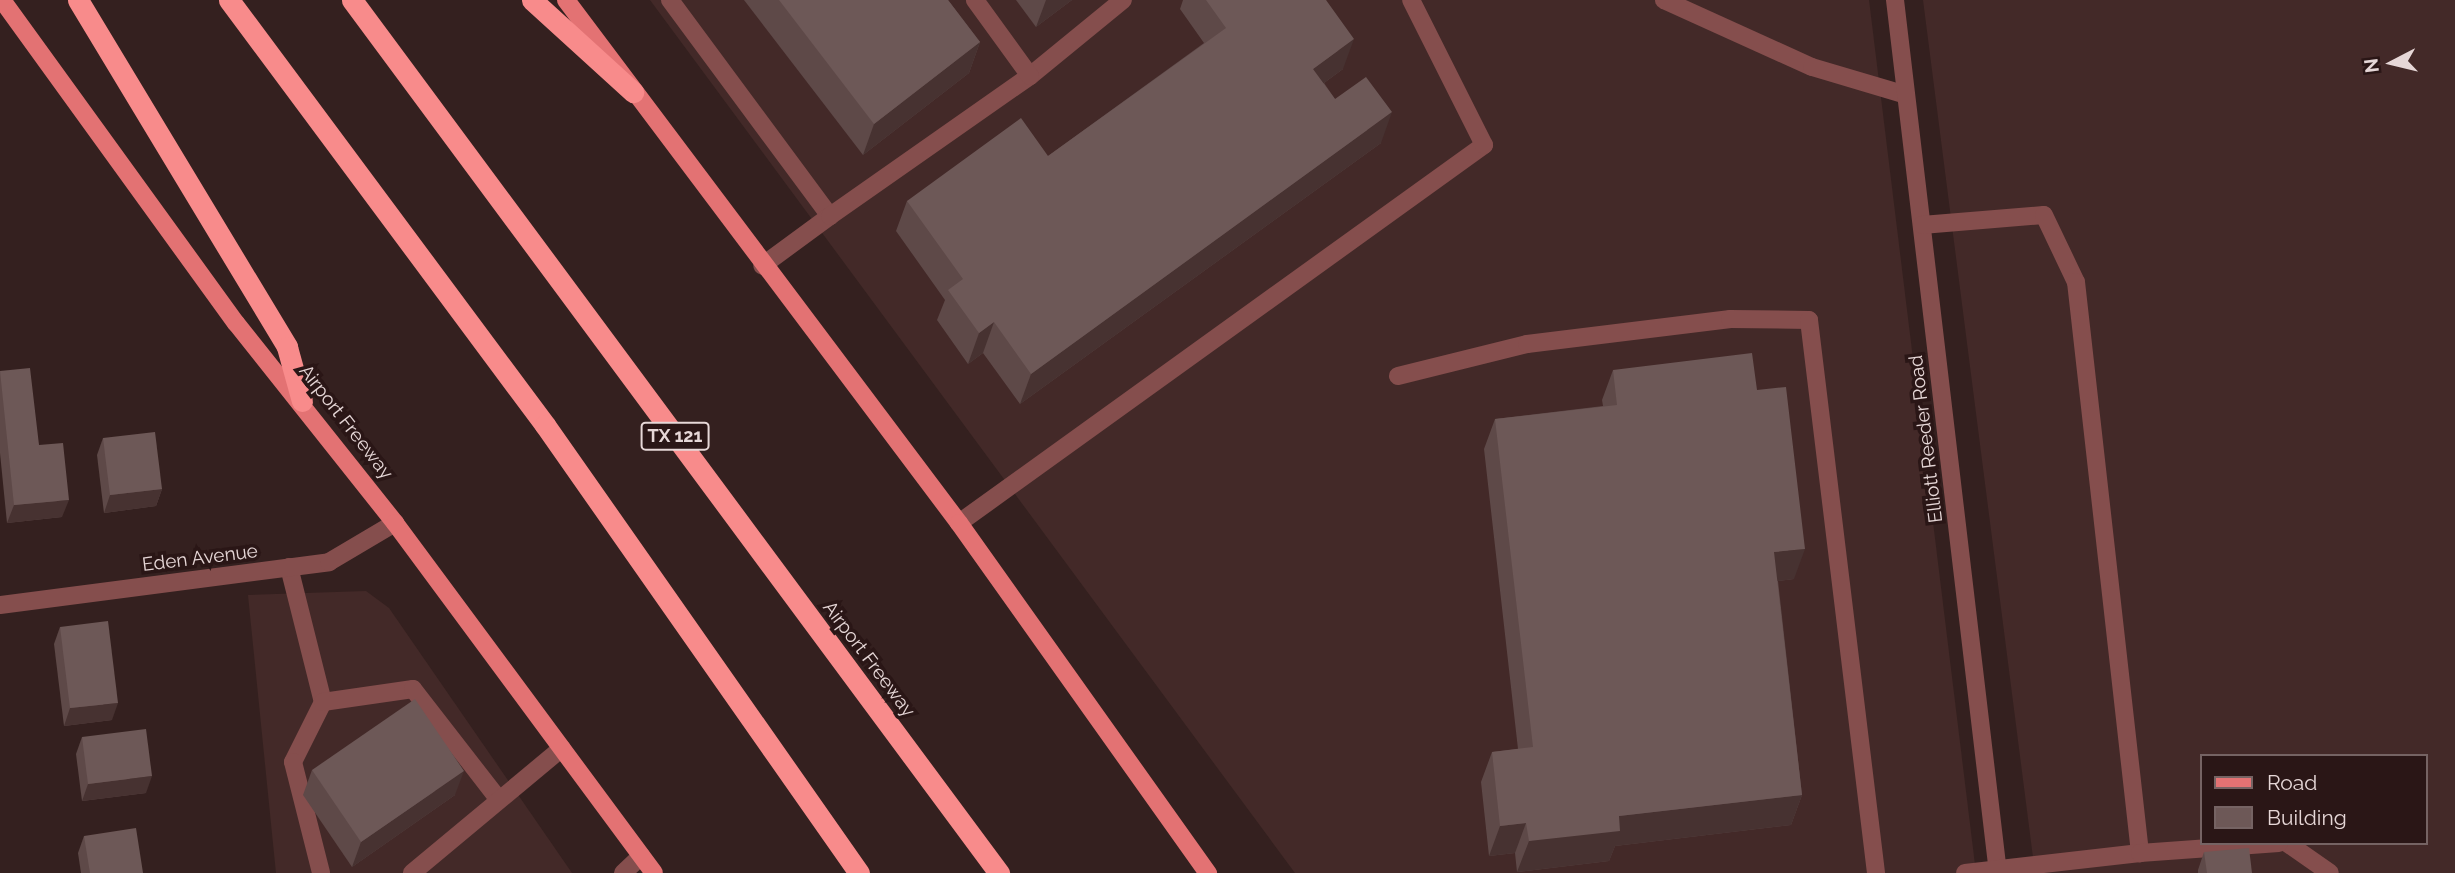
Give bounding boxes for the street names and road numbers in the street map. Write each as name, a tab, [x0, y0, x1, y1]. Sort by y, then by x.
street label: Elliott Reeder Road	[1904, 354, 1948, 524]
street label: Airport Freeway	[294, 360, 398, 484]
road number: TX 121	[640, 422, 710, 450]
street label: Eden Avenue	[141, 540, 259, 576]
street label: Airport Freeway	[818, 597, 920, 721]

